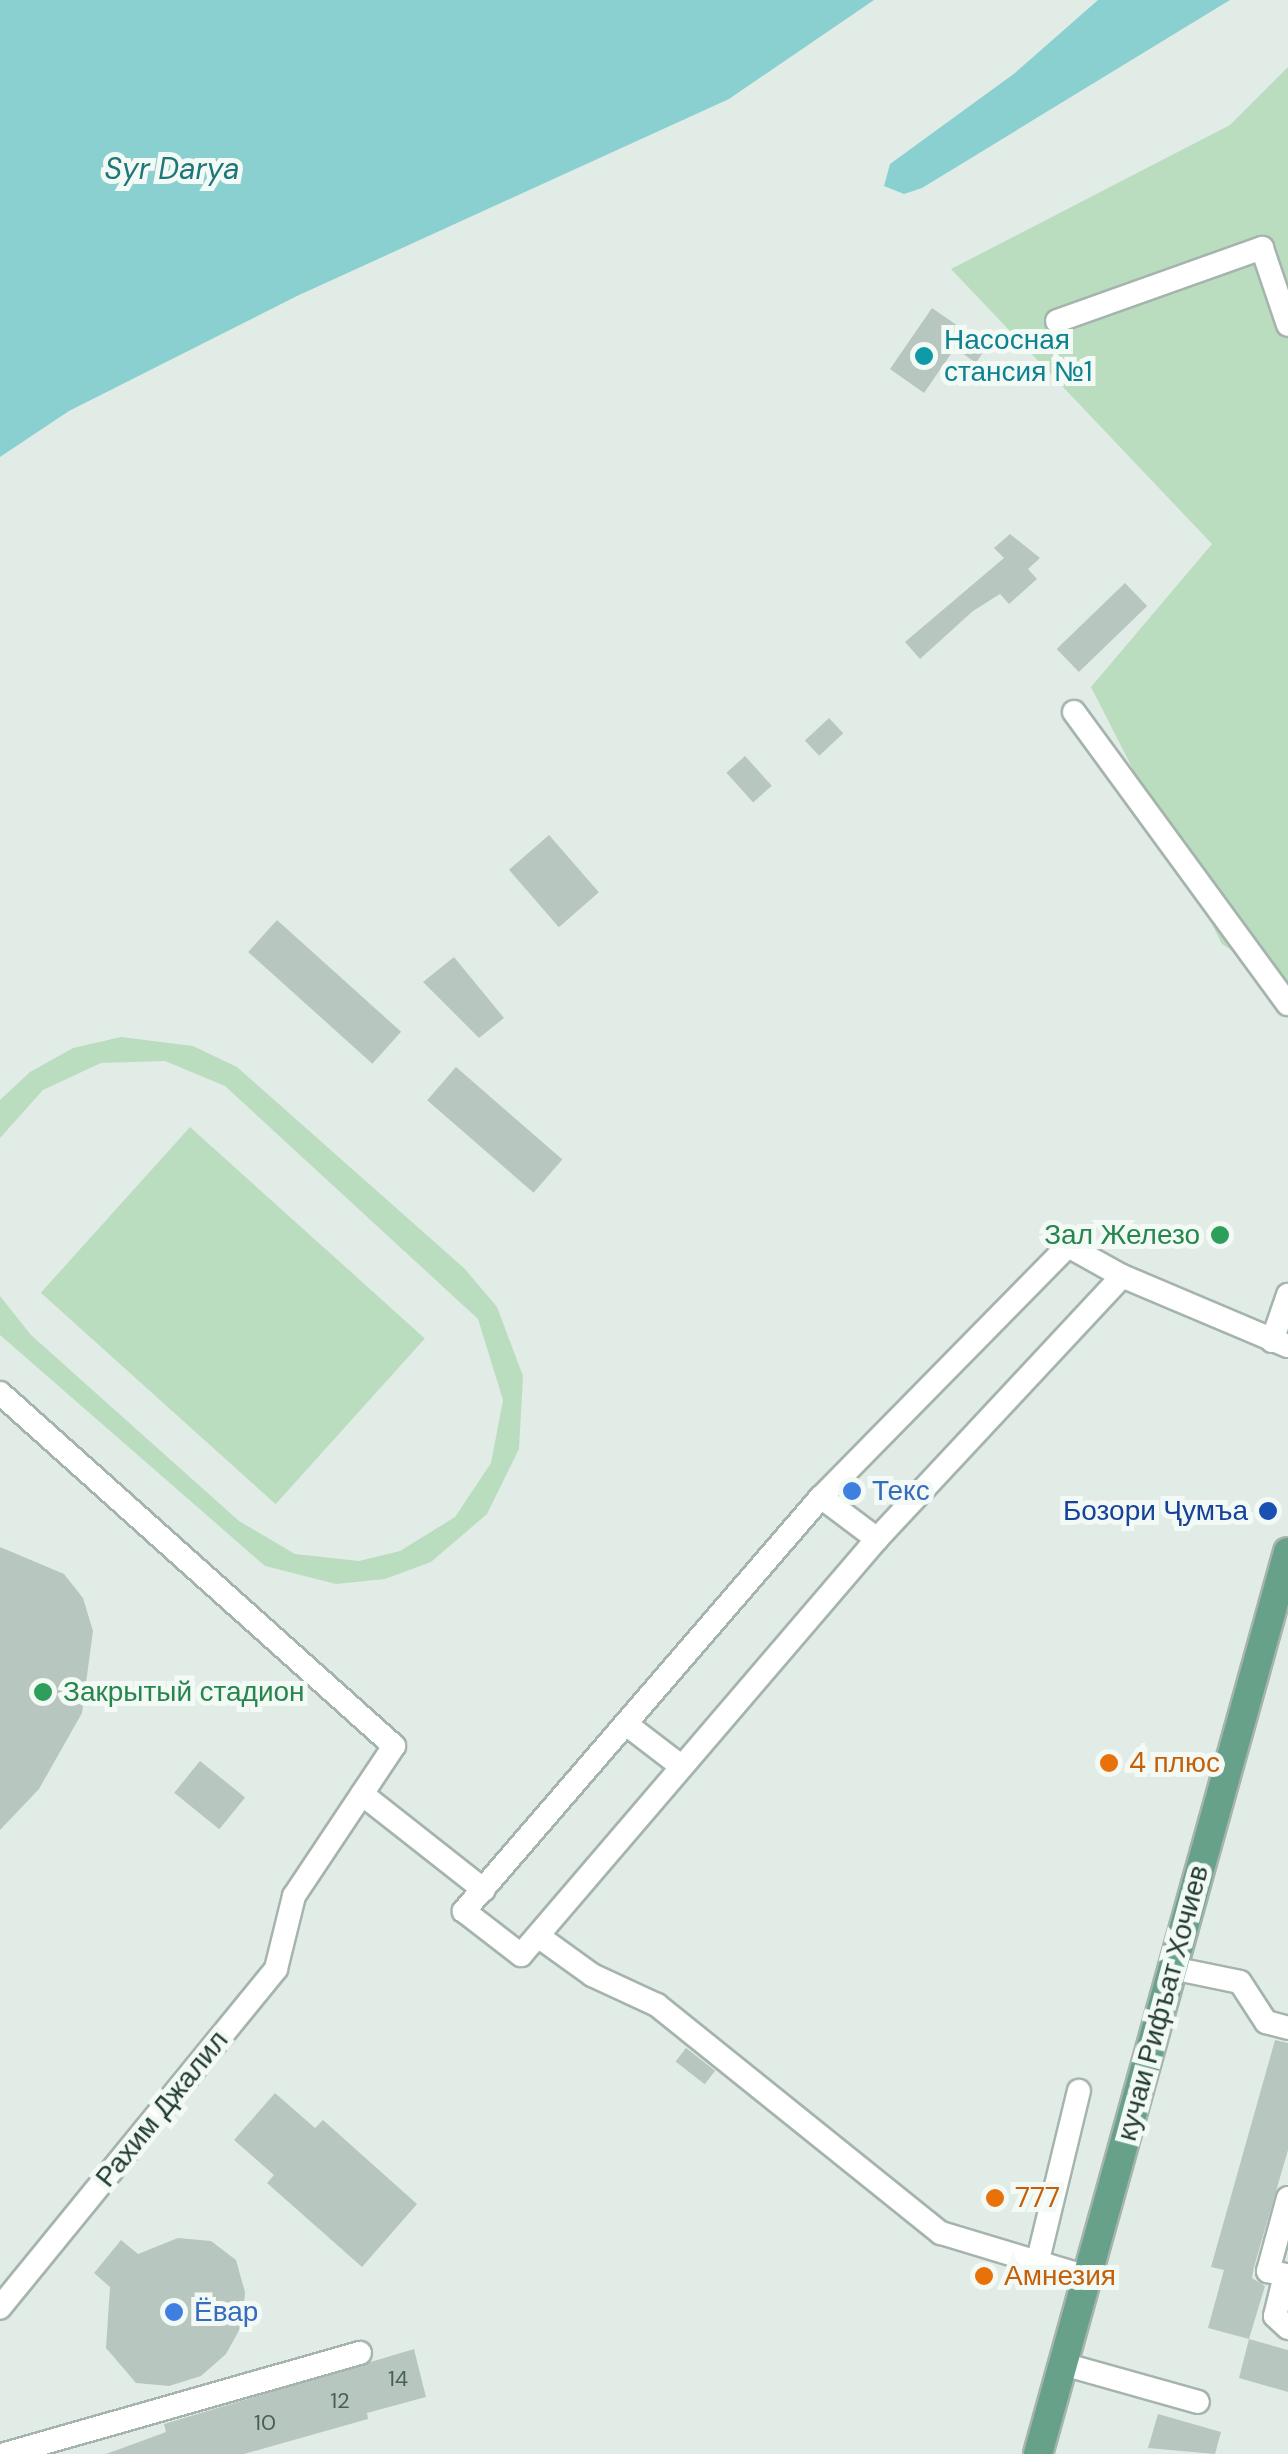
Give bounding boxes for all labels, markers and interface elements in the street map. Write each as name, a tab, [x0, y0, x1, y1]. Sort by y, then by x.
water label: Syr Darya	[104, 151, 240, 187]
place label: Насосная стансия №1	[944, 323, 1093, 389]
marker: Насосная стансия №1	[913, 345, 935, 367]
place label: Зал Железо	[1044, 1218, 1200, 1252]
marker: Зал Железо	[1209, 1224, 1231, 1246]
place label: Текс	[872, 1474, 930, 1508]
marker: Текс	[841, 1480, 863, 1502]
place label: Бозори Ҷумъа	[1063, 1494, 1248, 1528]
marker: Бозори Ҷумъа	[1257, 1500, 1279, 1522]
place label: Закрытый стадион	[63, 1675, 305, 1709]
marker: Закрытый стадион	[32, 1681, 54, 1703]
place label: 4 плюс	[1129, 1746, 1220, 1780]
marker: 4 плюс	[1098, 1752, 1120, 1774]
street label: кучаи Рифъат Хочиев	[1110, 1862, 1216, 2144]
street label: Рахим Джалил	[89, 2024, 235, 2194]
place label: 777	[1015, 2181, 1060, 2215]
marker: 777	[984, 2187, 1006, 2209]
place label: Амнезия	[1004, 2259, 1116, 2293]
marker: Амнезия	[973, 2265, 995, 2287]
place label: Ёвар	[194, 2295, 258, 2329]
marker: Ёвар	[163, 2301, 185, 2323]
house number: 14	[388, 2366, 408, 2392]
house number: 12	[330, 2388, 350, 2414]
house number: 10	[254, 2410, 276, 2436]

